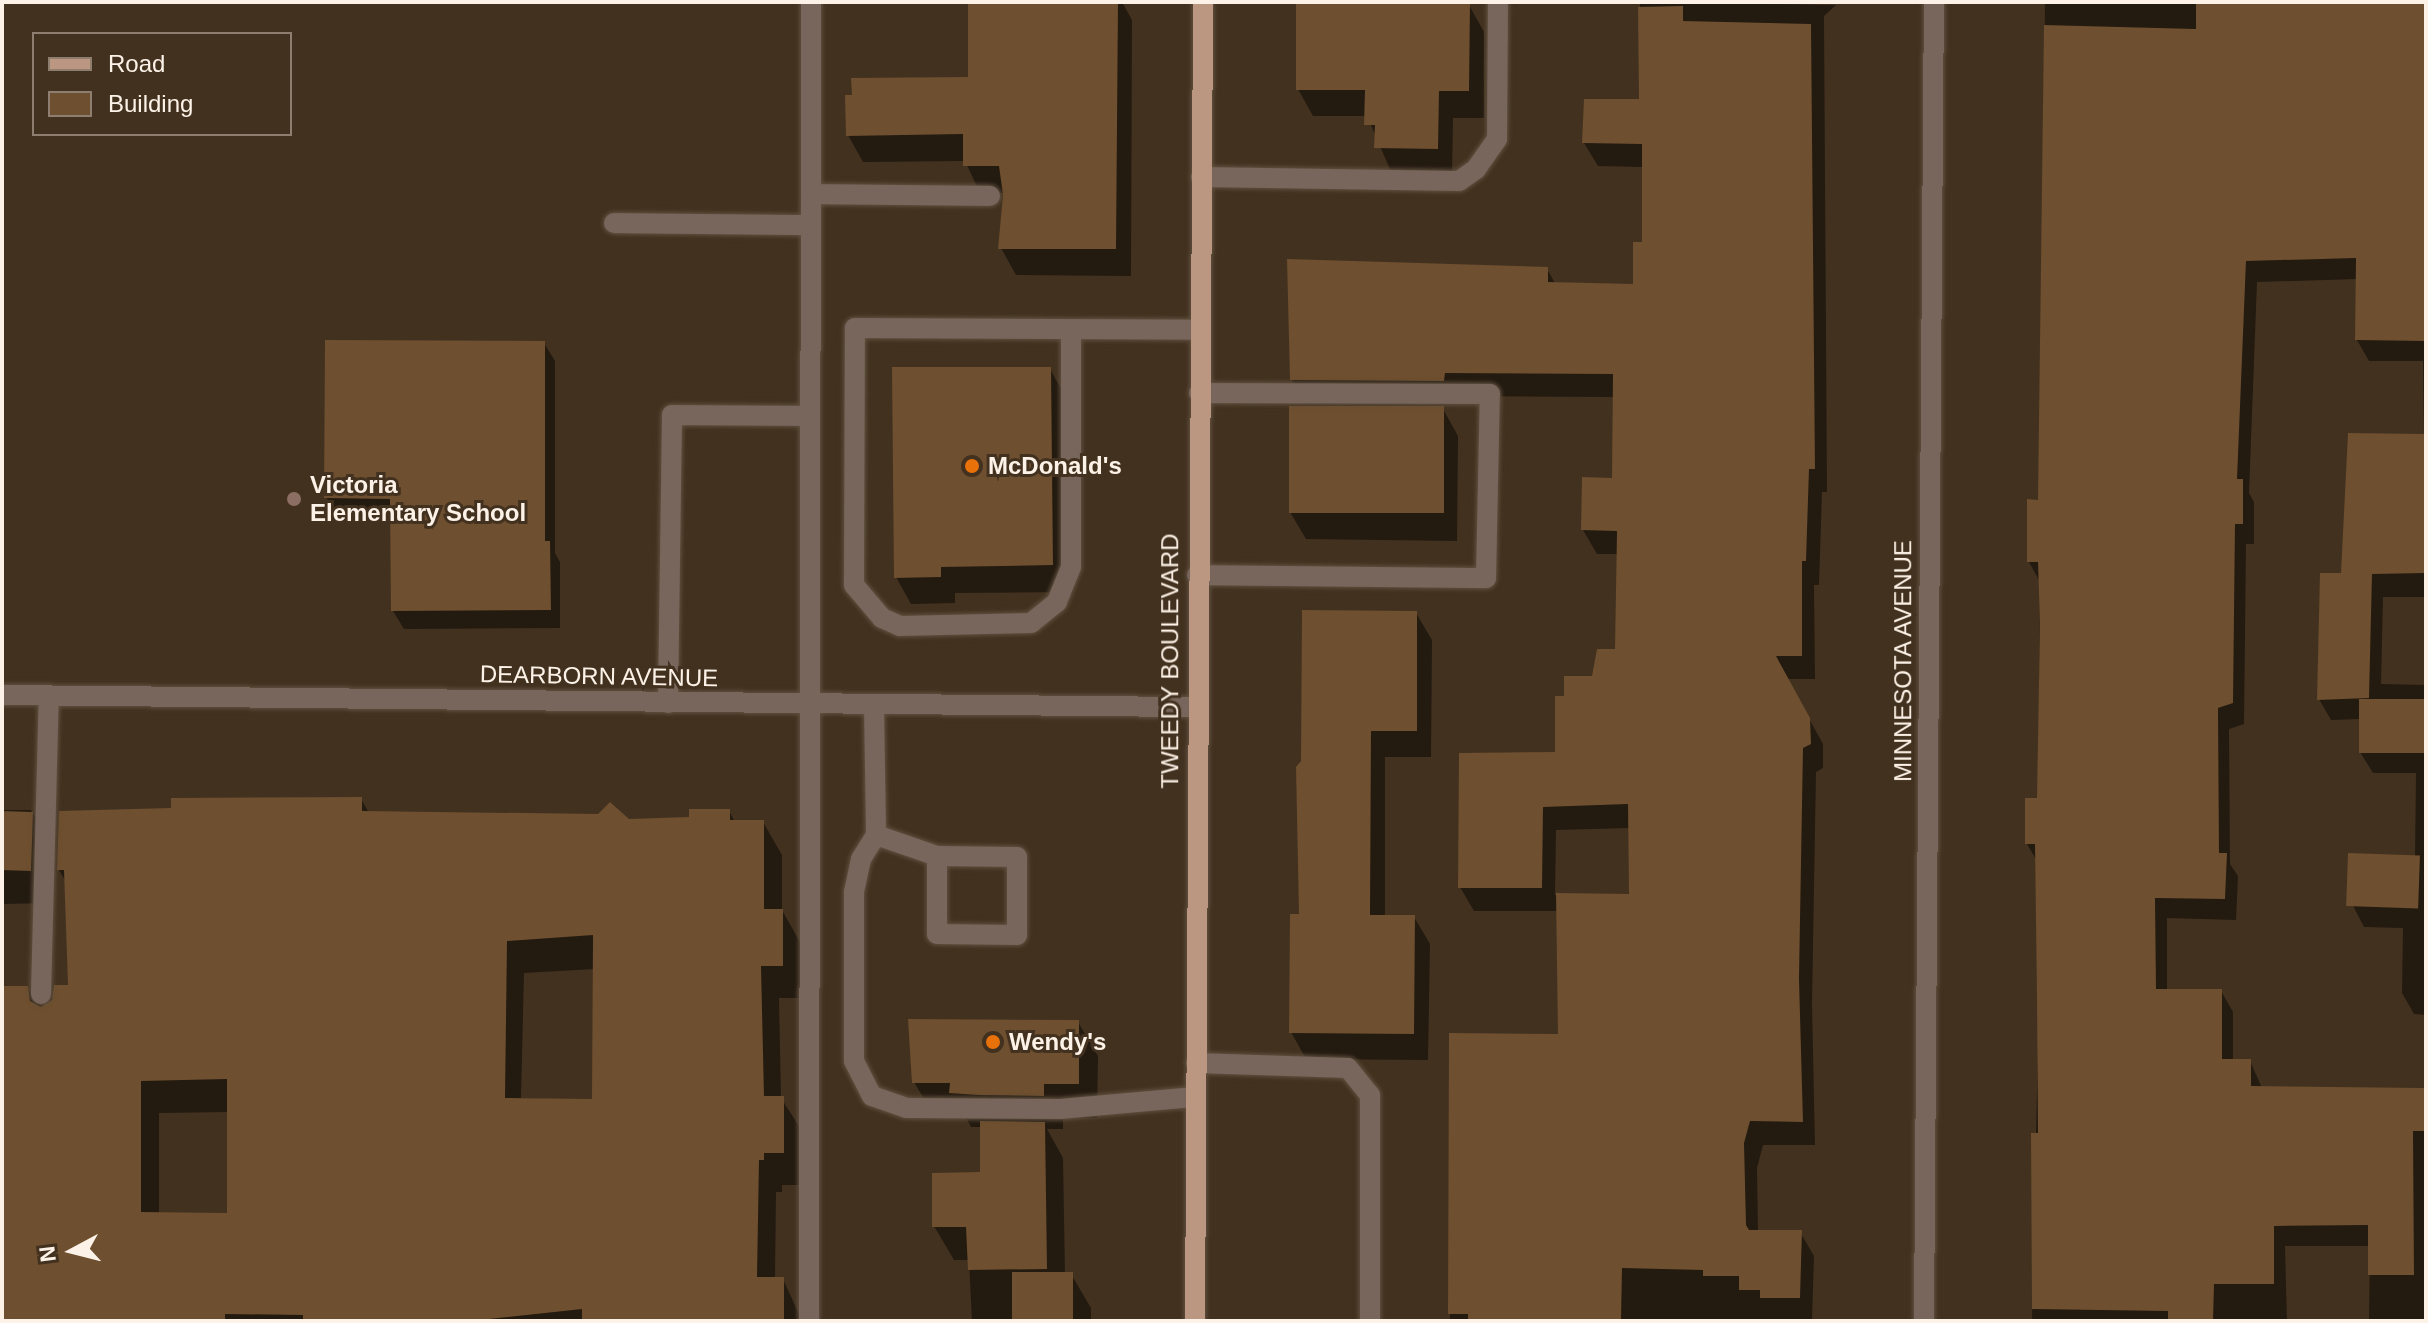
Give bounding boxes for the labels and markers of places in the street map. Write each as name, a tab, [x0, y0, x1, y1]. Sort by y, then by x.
place label: McDonald's	[988, 452, 1122, 480]
marker: McDonald's	[963, 457, 981, 475]
place label: Victoria Elementary School	[310, 471, 526, 527]
marker: Victoria Elementary School	[285, 490, 303, 508]
place label: Wendy's	[1009, 1028, 1106, 1056]
marker: Wendy's	[984, 1033, 1002, 1051]

